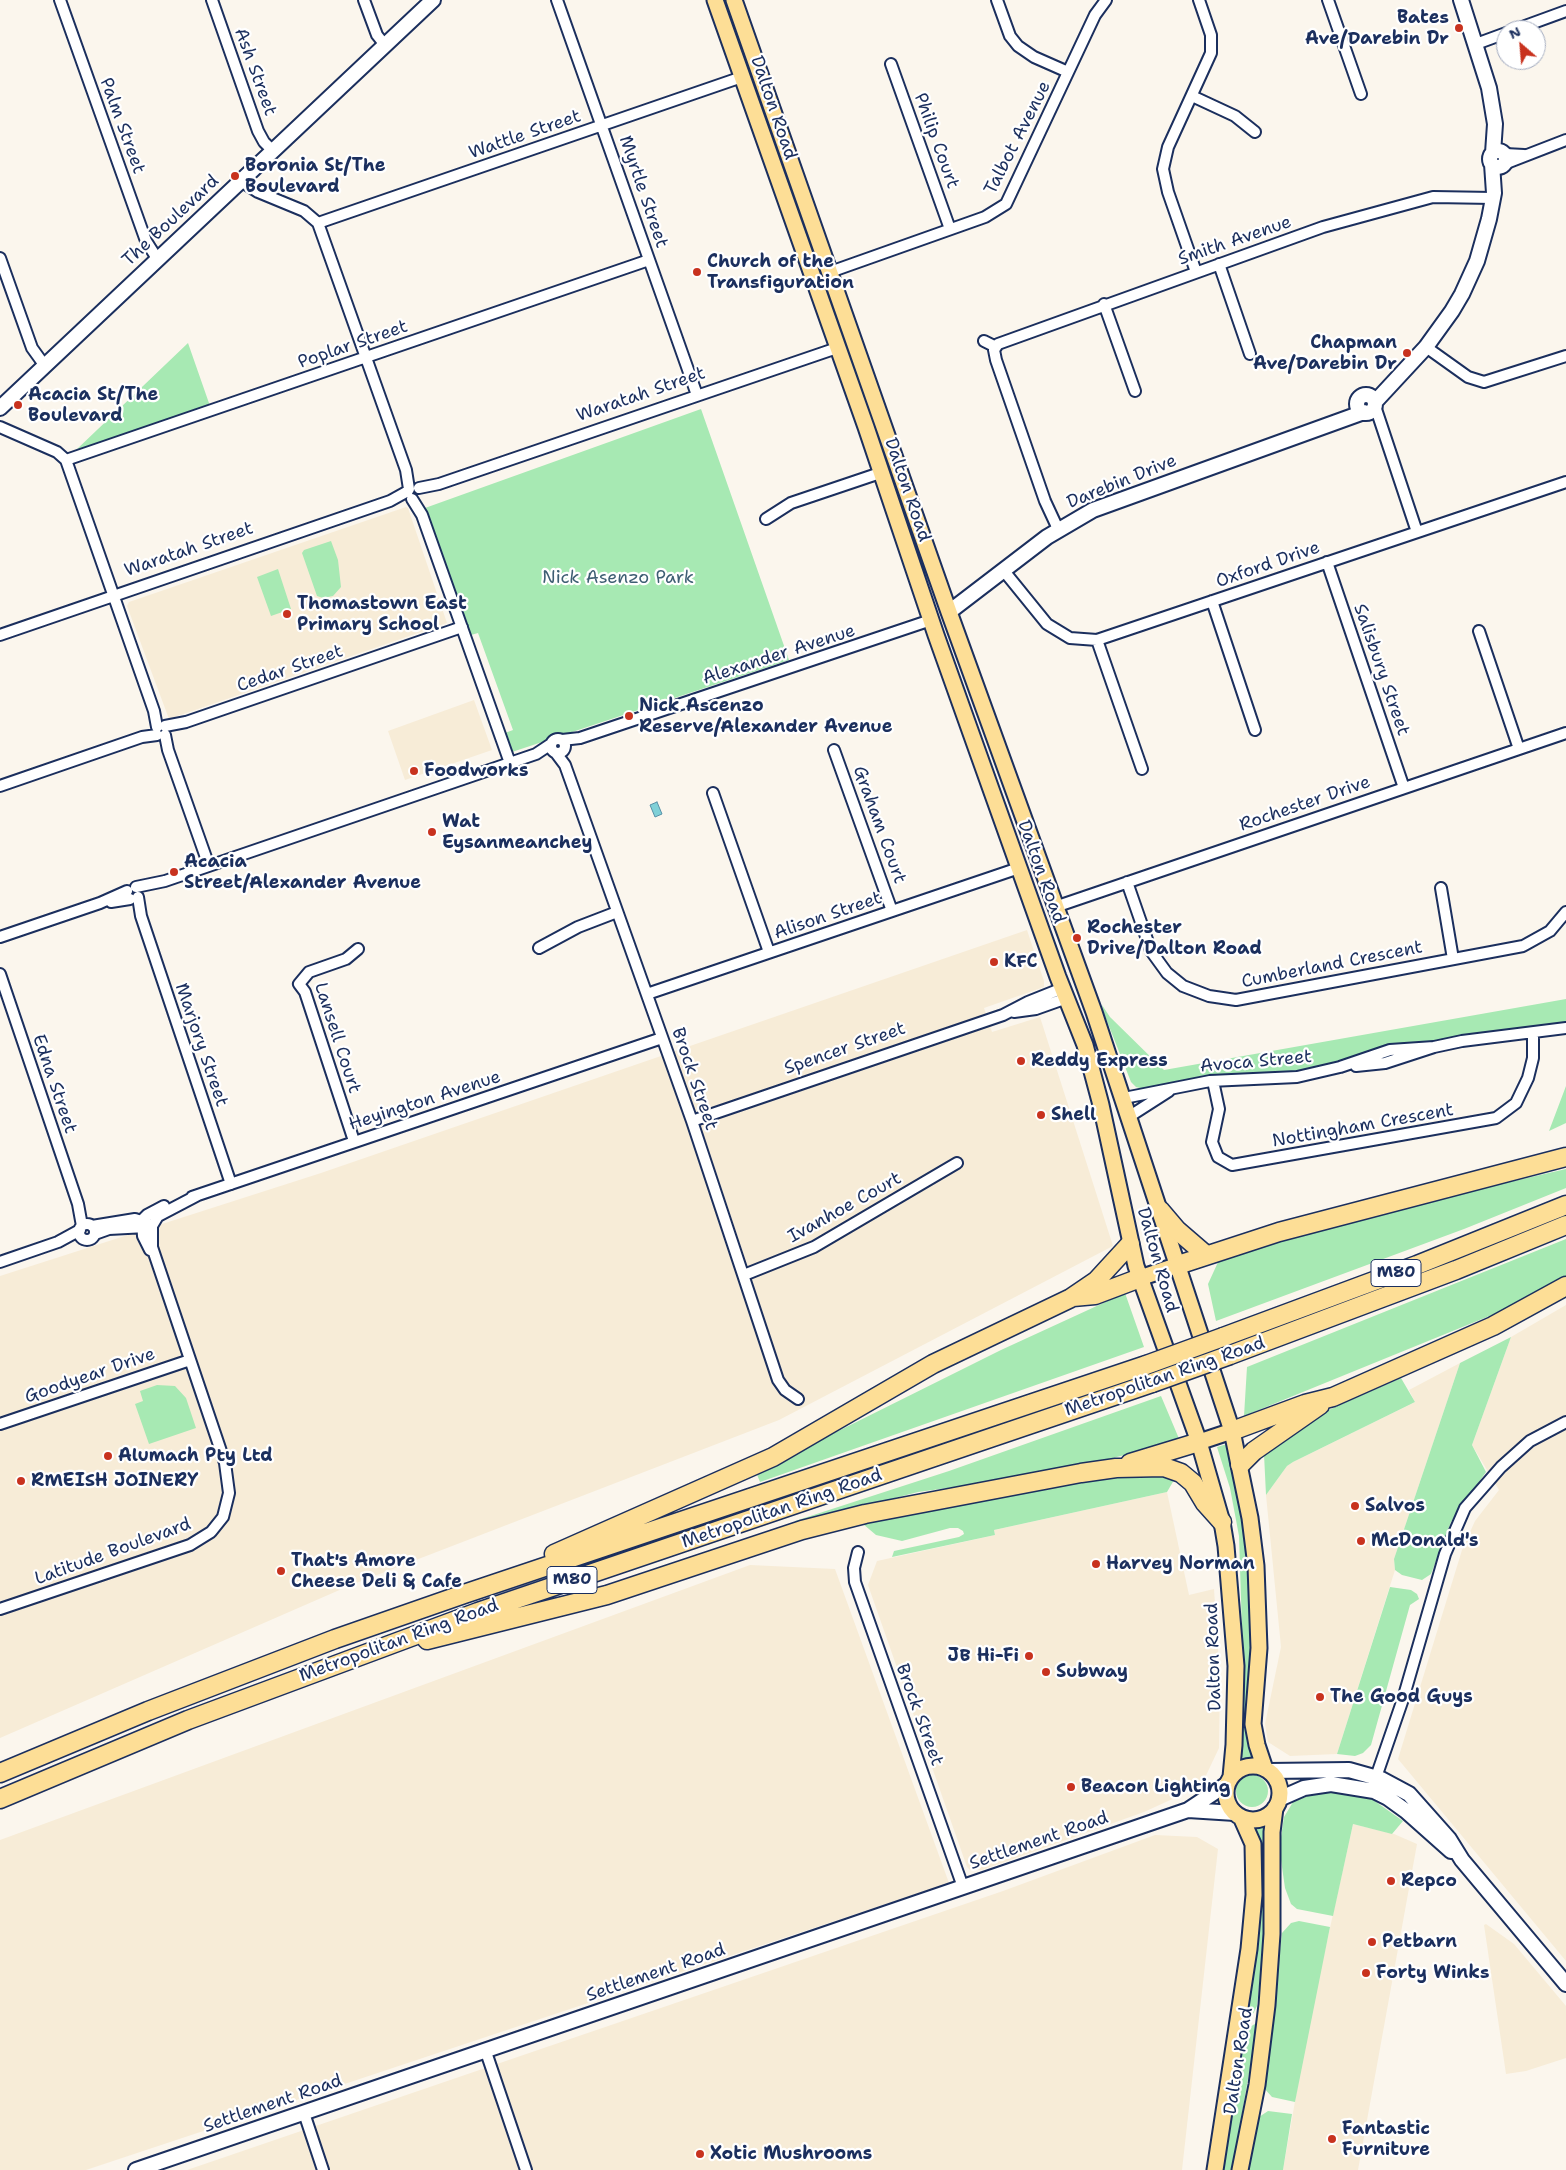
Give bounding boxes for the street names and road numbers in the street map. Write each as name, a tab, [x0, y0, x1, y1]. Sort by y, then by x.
street label: Ash Street	[229, 25, 281, 119]
street label: Dalton Road	[745, 53, 801, 163]
street label: Palm Street	[95, 75, 149, 177]
street label: Talbot Avenue	[980, 78, 1056, 198]
street label: Philip Court	[909, 90, 963, 192]
street label: Wattle Street	[466, 106, 584, 164]
street label: Myrtle Street	[614, 133, 672, 251]
street label: The Boulevard	[118, 171, 224, 271]
street label: Smith Avenue	[1176, 212, 1294, 270]
street label: Poplar Street	[295, 316, 411, 374]
street label: Waratah Street	[574, 363, 708, 427]
street label: Dalton Road	[879, 435, 935, 545]
street label: Darebin Drive	[1064, 450, 1180, 514]
street label: Waratah Street	[122, 518, 256, 582]
street label: Oxford Drive	[1213, 537, 1323, 593]
street label: Salisbury Street	[1348, 601, 1414, 739]
street label: Alexander Avenue	[700, 620, 858, 690]
street label: Cedar Street	[234, 641, 346, 697]
street label: Graham Court	[848, 763, 910, 887]
street label: Rochester Drive	[1237, 771, 1373, 837]
street label: Dalton Road	[1012, 817, 1070, 927]
street label: Alison Street	[771, 887, 885, 945]
street label: Cumberland Crescent	[1240, 937, 1424, 993]
street label: Marjory Street	[170, 980, 232, 1110]
street label: Lansell Court	[309, 980, 365, 1096]
street label: Spencer Street	[782, 1018, 908, 1080]
street label: Brock Street	[666, 1025, 722, 1133]
street label: Edna Street	[27, 1032, 81, 1136]
street label: Avoca Street	[1199, 1046, 1313, 1078]
street label: Heyington Avenue	[346, 1066, 504, 1136]
street label: Nottingham Crescent	[1271, 1099, 1455, 1153]
street label: Ivanhoe Court	[785, 1168, 905, 1248]
street label: Dalton Road	[1132, 1205, 1182, 1315]
road number: M80	[1371, 1260, 1421, 1286]
street label: Metropolitan Ring Road	[1062, 1332, 1268, 1422]
street label: Goodyear Drive	[22, 1344, 158, 1408]
street label: Metropolitan Ring Road	[679, 1464, 885, 1554]
street label: Latitude Boulevard	[32, 1514, 194, 1590]
road number: M80	[547, 1566, 597, 1594]
street label: Metropolitan Ring Road	[296, 1595, 502, 1687]
street label: Dalton Road	[1201, 1602, 1227, 1712]
street label: Brock Street	[891, 1661, 947, 1769]
street label: Settlement Road	[967, 1807, 1111, 1875]
street label: Settlement Road	[584, 1939, 728, 2007]
street label: Dalton Road	[1220, 2006, 1258, 2116]
street label: Settlement Road	[201, 2070, 345, 2138]

